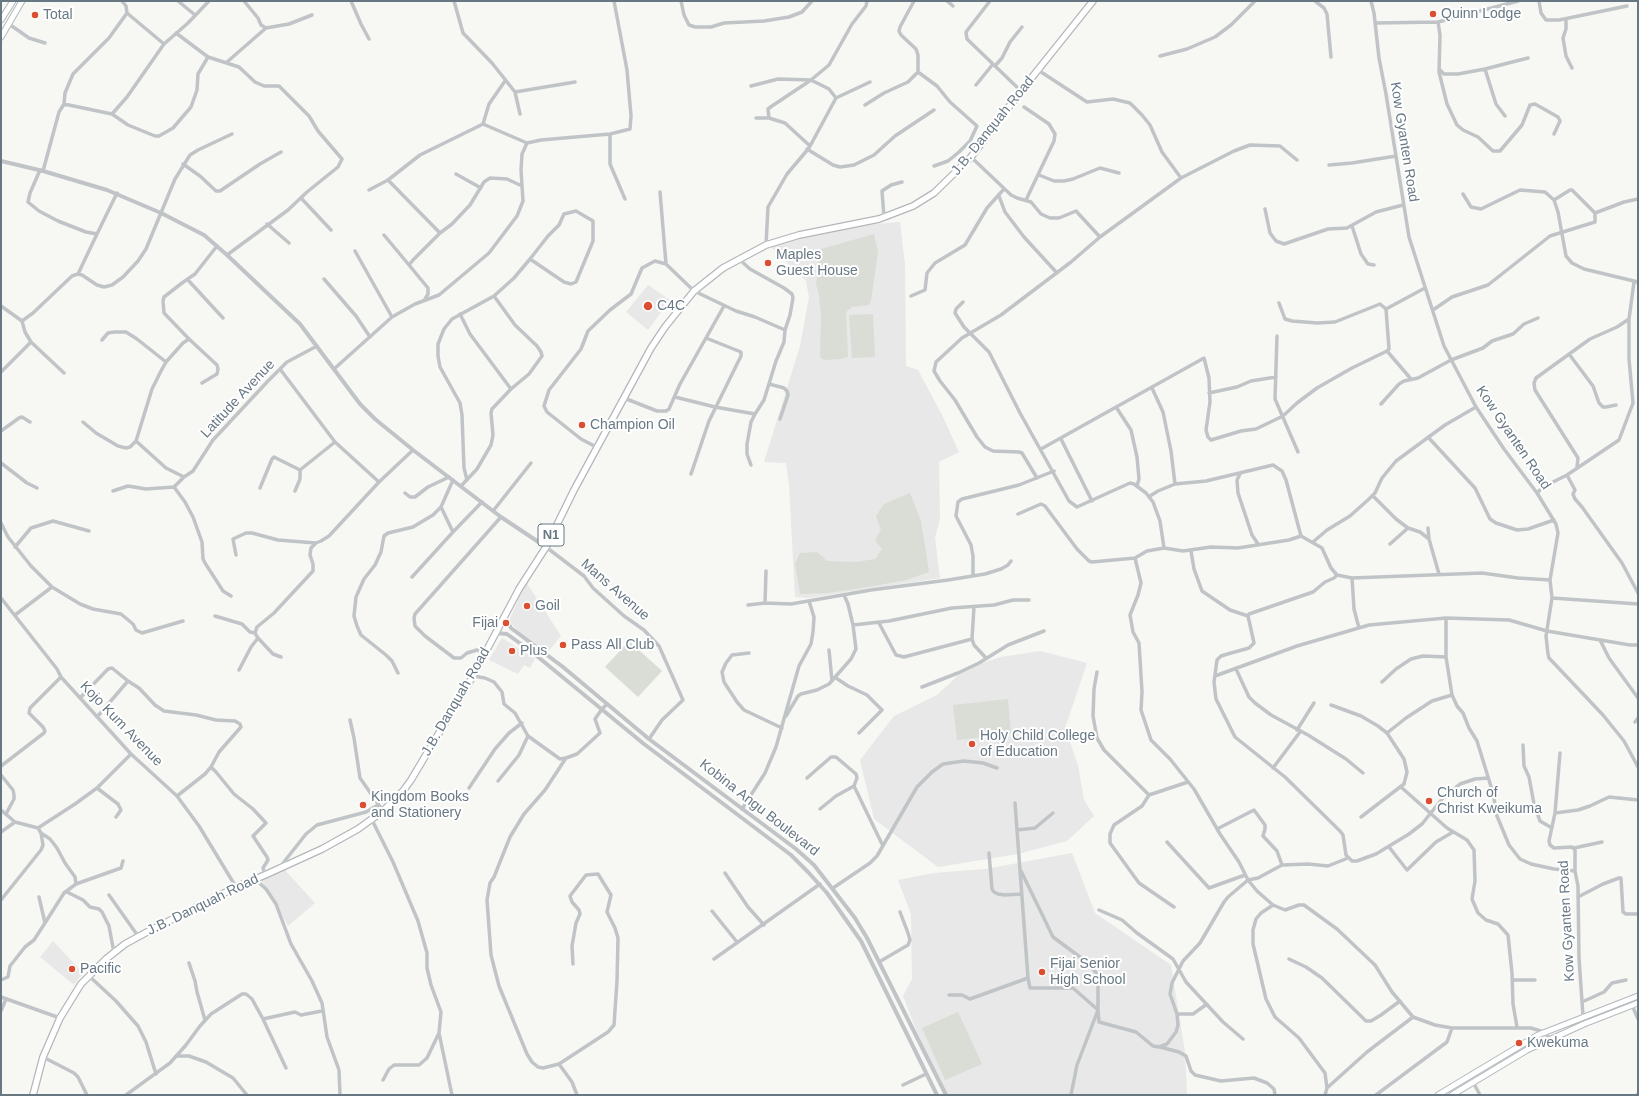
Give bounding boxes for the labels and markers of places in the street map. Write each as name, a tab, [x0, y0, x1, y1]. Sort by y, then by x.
place label: Quinn Lodge	[1441, 6, 1521, 22]
place label: Total	[43, 7, 73, 23]
marker: Quinn Lodge	[1428, 9, 1438, 19]
marker: Total	[30, 10, 40, 20]
place label: Maples Guest House	[776, 247, 858, 280]
marker: Maples Guest House	[763, 258, 773, 268]
place label: C4C	[657, 298, 685, 314]
marker: C4C	[642, 300, 654, 312]
place label: Champion Oil	[590, 417, 675, 433]
marker: Champion Oil	[577, 420, 587, 430]
place label: Goil	[535, 598, 560, 614]
marker: Goil	[522, 601, 532, 611]
place label: Fijai	[472, 615, 498, 631]
marker: Fijai	[501, 618, 511, 628]
place label: Pass All Club	[571, 637, 654, 653]
marker: Pass All Club	[558, 640, 568, 650]
place label: Plus	[520, 643, 547, 659]
marker: Plus	[507, 646, 517, 656]
place label: Holy Child College of Education	[980, 728, 1095, 760]
marker: Holy Child College of Education	[967, 739, 977, 749]
place label: Church of Christ Kweikuma	[1437, 785, 1542, 818]
place label: Kingdom Books and Stationery	[371, 789, 469, 822]
marker: Church of Christ Kweikuma	[1424, 796, 1434, 806]
marker: Kingdom Books and Stationery	[358, 800, 368, 810]
place label: Fijai Senior High School	[1050, 956, 1125, 988]
place label: Pacific	[80, 961, 121, 977]
marker: Pacific	[67, 964, 77, 974]
marker: Fijai Senior High School	[1037, 967, 1047, 977]
place label: Kwekuma	[1527, 1035, 1588, 1051]
marker: Kwekuma	[1514, 1038, 1524, 1048]

